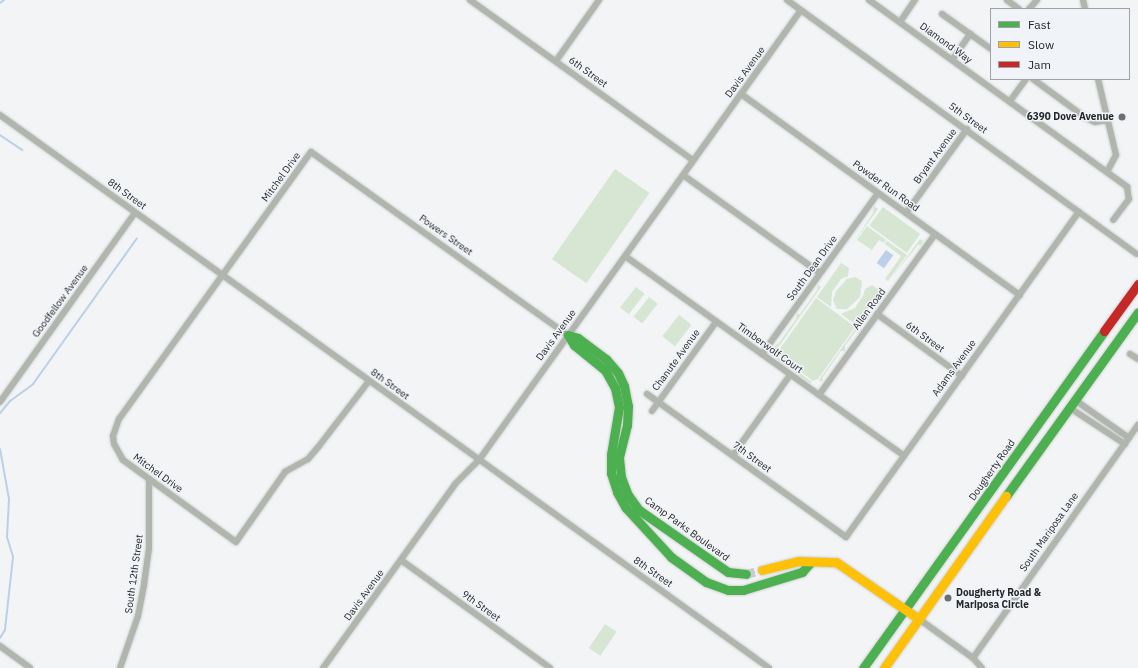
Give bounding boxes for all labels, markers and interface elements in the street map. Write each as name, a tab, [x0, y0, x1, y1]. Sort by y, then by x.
legend	[990, 8, 1130, 80]
text: Fast	[1028, 17, 1051, 32]
street label: Diamond Way	[917, 20, 975, 66]
text: Slow	[1028, 37, 1054, 52]
street label: Davis Avenue	[723, 44, 767, 100]
street label: 6th Street	[566, 54, 610, 90]
text: Jam	[1028, 57, 1051, 72]
street label: 5th Street	[946, 100, 990, 136]
place label: 6390 Dove Avenue	[1027, 111, 1114, 123]
marker: 6390 Dove Avenue	[1117, 112, 1127, 122]
street label: Bryant Avenue	[911, 126, 959, 186]
street label: Mitchel Drive	[259, 150, 303, 204]
street label: Powder Run Road	[850, 158, 922, 214]
street label: 8th Street	[105, 176, 149, 212]
street label: Powers Street	[417, 212, 475, 258]
street label: South Dean Drive	[784, 233, 840, 303]
street label: Goodfellow Avenue	[30, 262, 90, 340]
street label: Allen Road	[850, 286, 888, 332]
street label: Davis Avenue	[534, 307, 578, 363]
street label: 6th Street	[903, 319, 947, 355]
street label: Timberwolf Court	[735, 320, 805, 376]
street label: Chanute Avenue	[650, 327, 702, 393]
street label: Adams Avenue	[929, 337, 979, 399]
street label: 8th Street	[368, 366, 412, 402]
street label: Dougherty Road	[966, 437, 1018, 503]
street label: 7th Street	[730, 439, 774, 475]
street label: Mitchel Drive	[131, 451, 185, 495]
street label: South Mariposa Lane	[1017, 490, 1081, 574]
street label: Camp Parks Boulevard	[642, 494, 732, 564]
street label: South 12th Street	[123, 534, 145, 614]
street label: 8th Street	[631, 554, 675, 590]
street label: Davis Avenue	[342, 567, 386, 623]
place label: Dougherty Road & Mariposa Circle	[956, 586, 1041, 610]
street label: 9th Street	[459, 588, 503, 624]
marker: Dougherty Road & Mariposa Circle	[943, 593, 953, 603]

